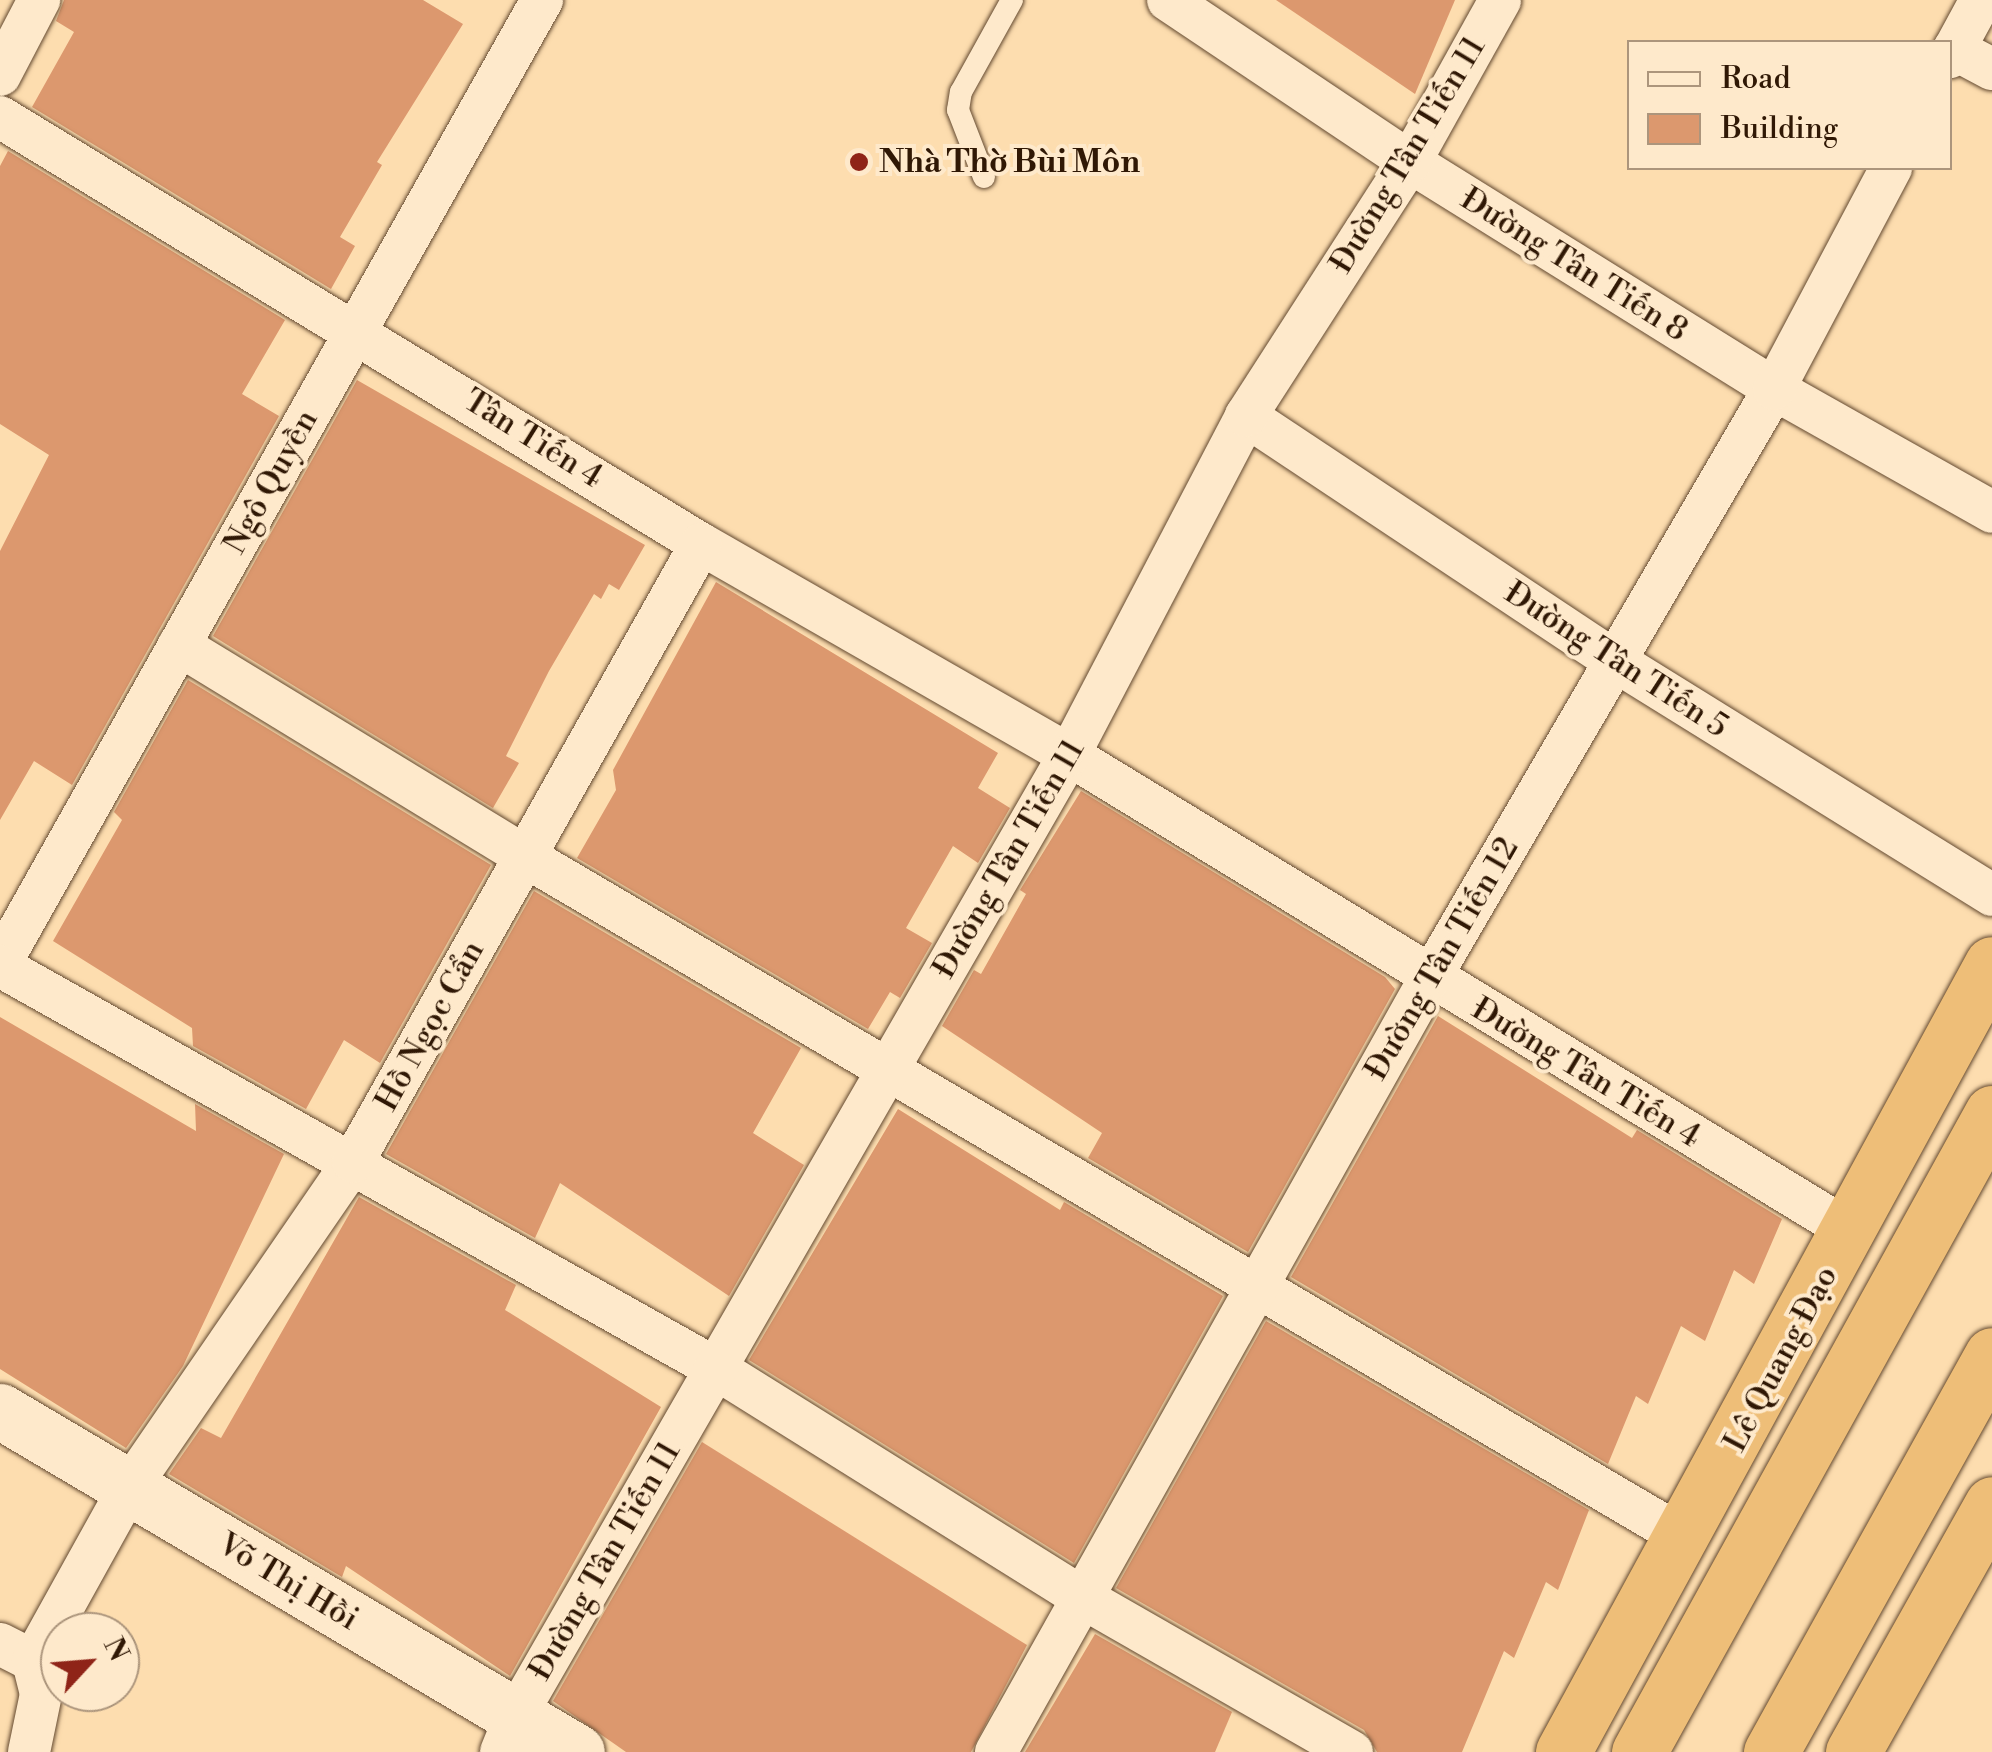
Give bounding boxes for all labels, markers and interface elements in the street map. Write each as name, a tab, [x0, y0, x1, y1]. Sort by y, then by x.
street label: Đường Tân Tiến 11	[1322, 30, 1494, 280]
legend	[1627, 40, 1952, 170]
text: Road	[1721, 60, 1791, 98]
text: Building	[1721, 110, 1838, 148]
place label: Nhà Thờ Bùi Môn	[879, 143, 1140, 181]
marker: Nhà Thờ Bùi Môn	[848, 151, 870, 173]
street label: Đường Tân Tiến 8	[1454, 180, 1694, 350]
street label: Tân Tiến 4	[457, 381, 609, 497]
street label: Ngô Quyền	[216, 403, 326, 561]
street label: Đường Tân Tiến 5	[1497, 574, 1735, 746]
street label: Đường Tân Tiến 11	[925, 733, 1093, 985]
street label: Đường Tân Tiến 12	[1357, 831, 1527, 1087]
street label: Hồ Ngọc Cẩn	[367, 934, 493, 1118]
street label: Đường Tân Tiến 4	[1465, 990, 1707, 1156]
street label: Lê Quang Đạo	[1716, 1260, 1846, 1458]
street label: Đường Tân Tiến 11	[521, 1435, 689, 1687]
street label: Võ Thị Hồi	[211, 1525, 365, 1639]
north arrow	[40, 1612, 140, 1712]
text: N	[95, 1632, 136, 1667]

